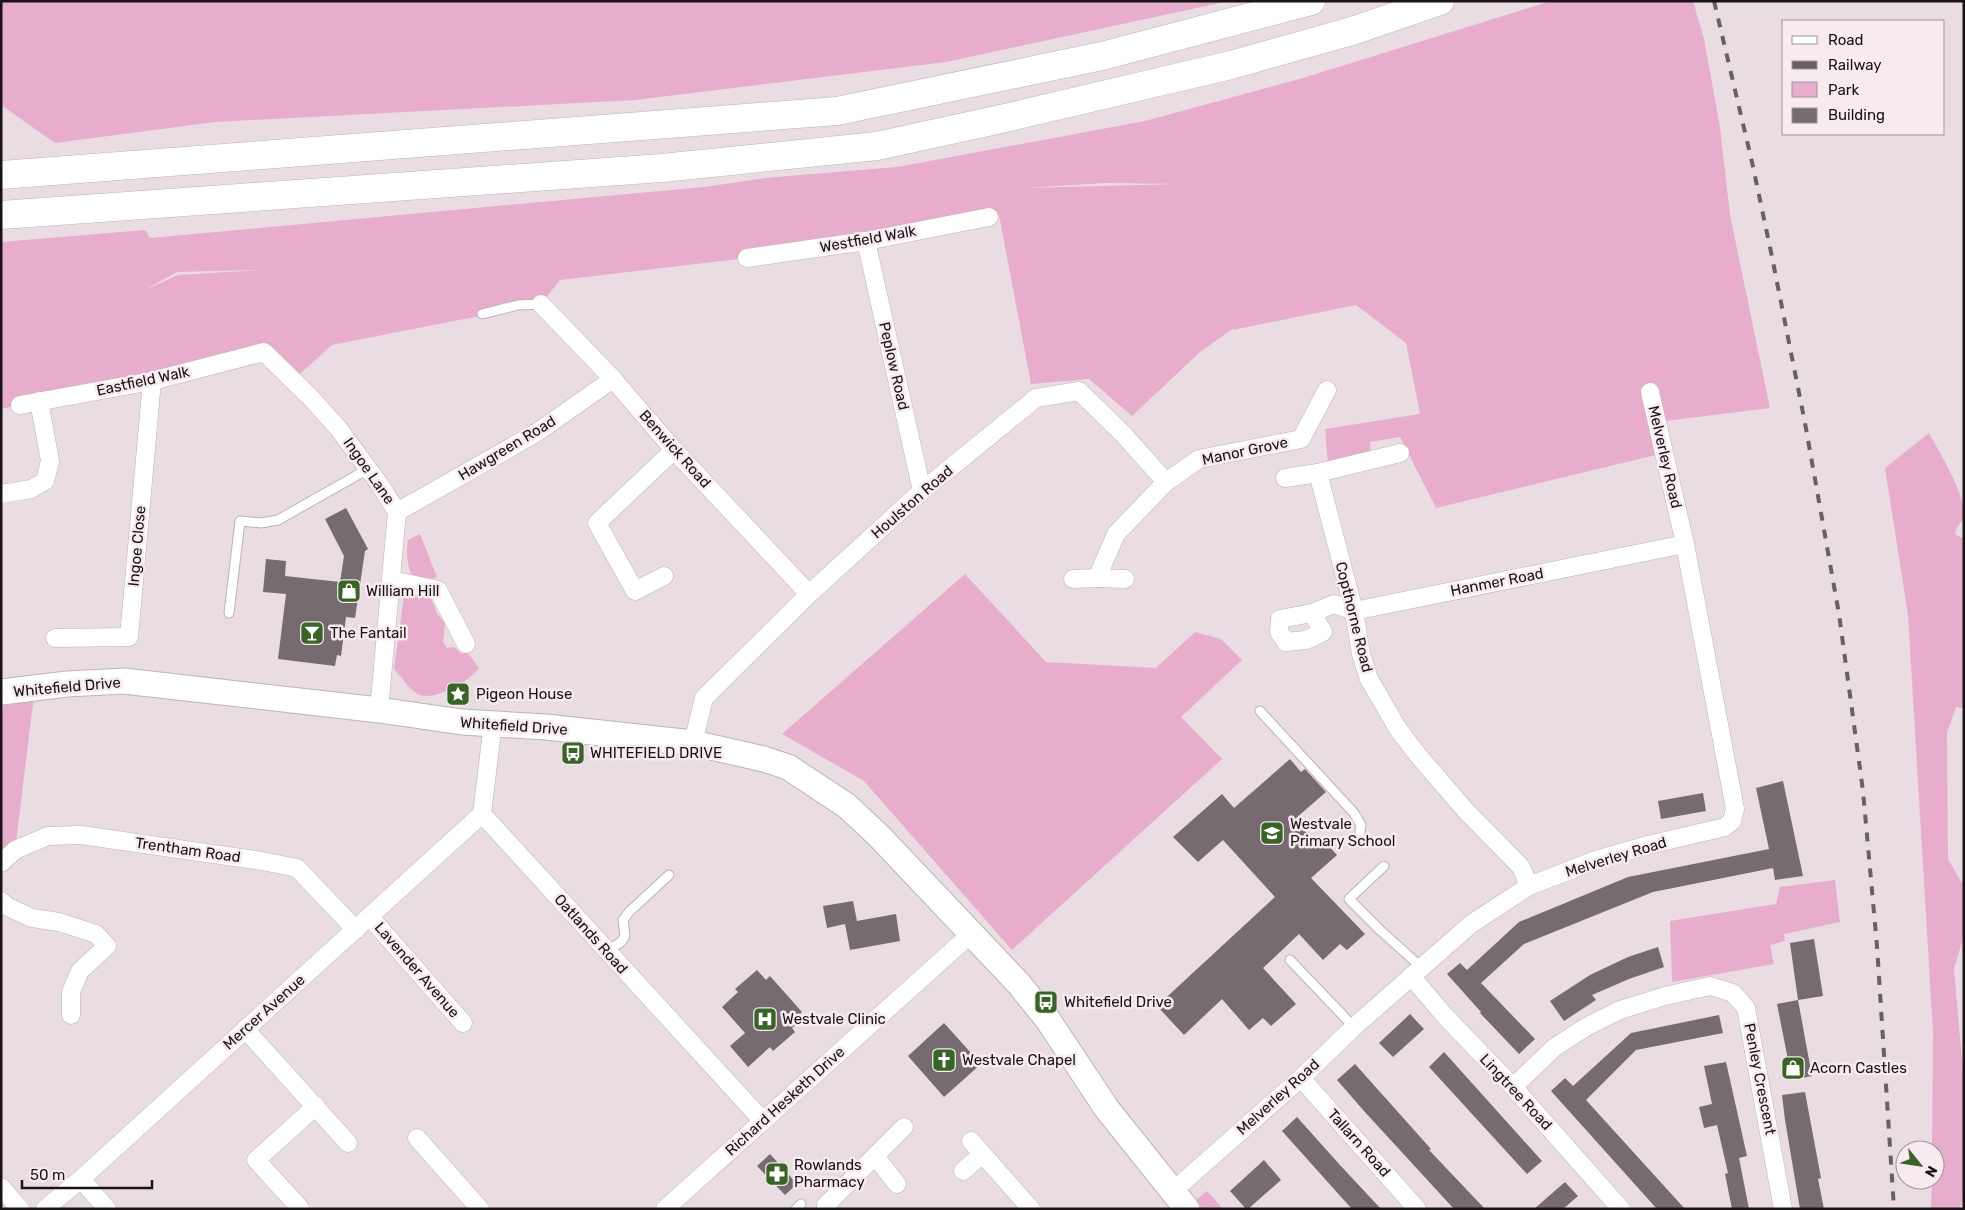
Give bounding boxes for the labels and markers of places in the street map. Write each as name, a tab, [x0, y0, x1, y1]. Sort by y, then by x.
shop icon: William Hill	[336, 578, 362, 604]
place label: William Hill	[366, 582, 440, 600]
bar icon: The Fantail	[299, 620, 325, 646]
place label: The Fantail	[330, 624, 407, 642]
place icon: Pigeon House	[445, 681, 471, 707]
place label: Pigeon House	[476, 685, 572, 703]
bus stop icon: WHITEFIELD DRIVE	[560, 740, 586, 766]
place label: WHITEFIELD DRIVE	[590, 744, 722, 762]
place label: Westvale Primary School	[1290, 815, 1395, 850]
school or university icon: Westvale Primary School	[1259, 820, 1285, 846]
bus stop icon: Whitefield Drive	[1033, 989, 1059, 1015]
place label: Whitefield Drive	[1064, 993, 1172, 1011]
hospital icon: Westvale Clinic	[752, 1006, 778, 1032]
place label: Westvale Clinic	[782, 1010, 886, 1028]
church icon: Westvale Chapel	[931, 1047, 957, 1073]
place label: Westvale Chapel	[962, 1051, 1076, 1069]
shop icon: Acorn Castles	[1780, 1055, 1806, 1081]
place label: Acorn Castles	[1810, 1059, 1907, 1077]
place label: Rowlands Pharmacy	[794, 1156, 865, 1191]
pharmacy icon: Rowlands Pharmacy	[764, 1161, 790, 1187]

